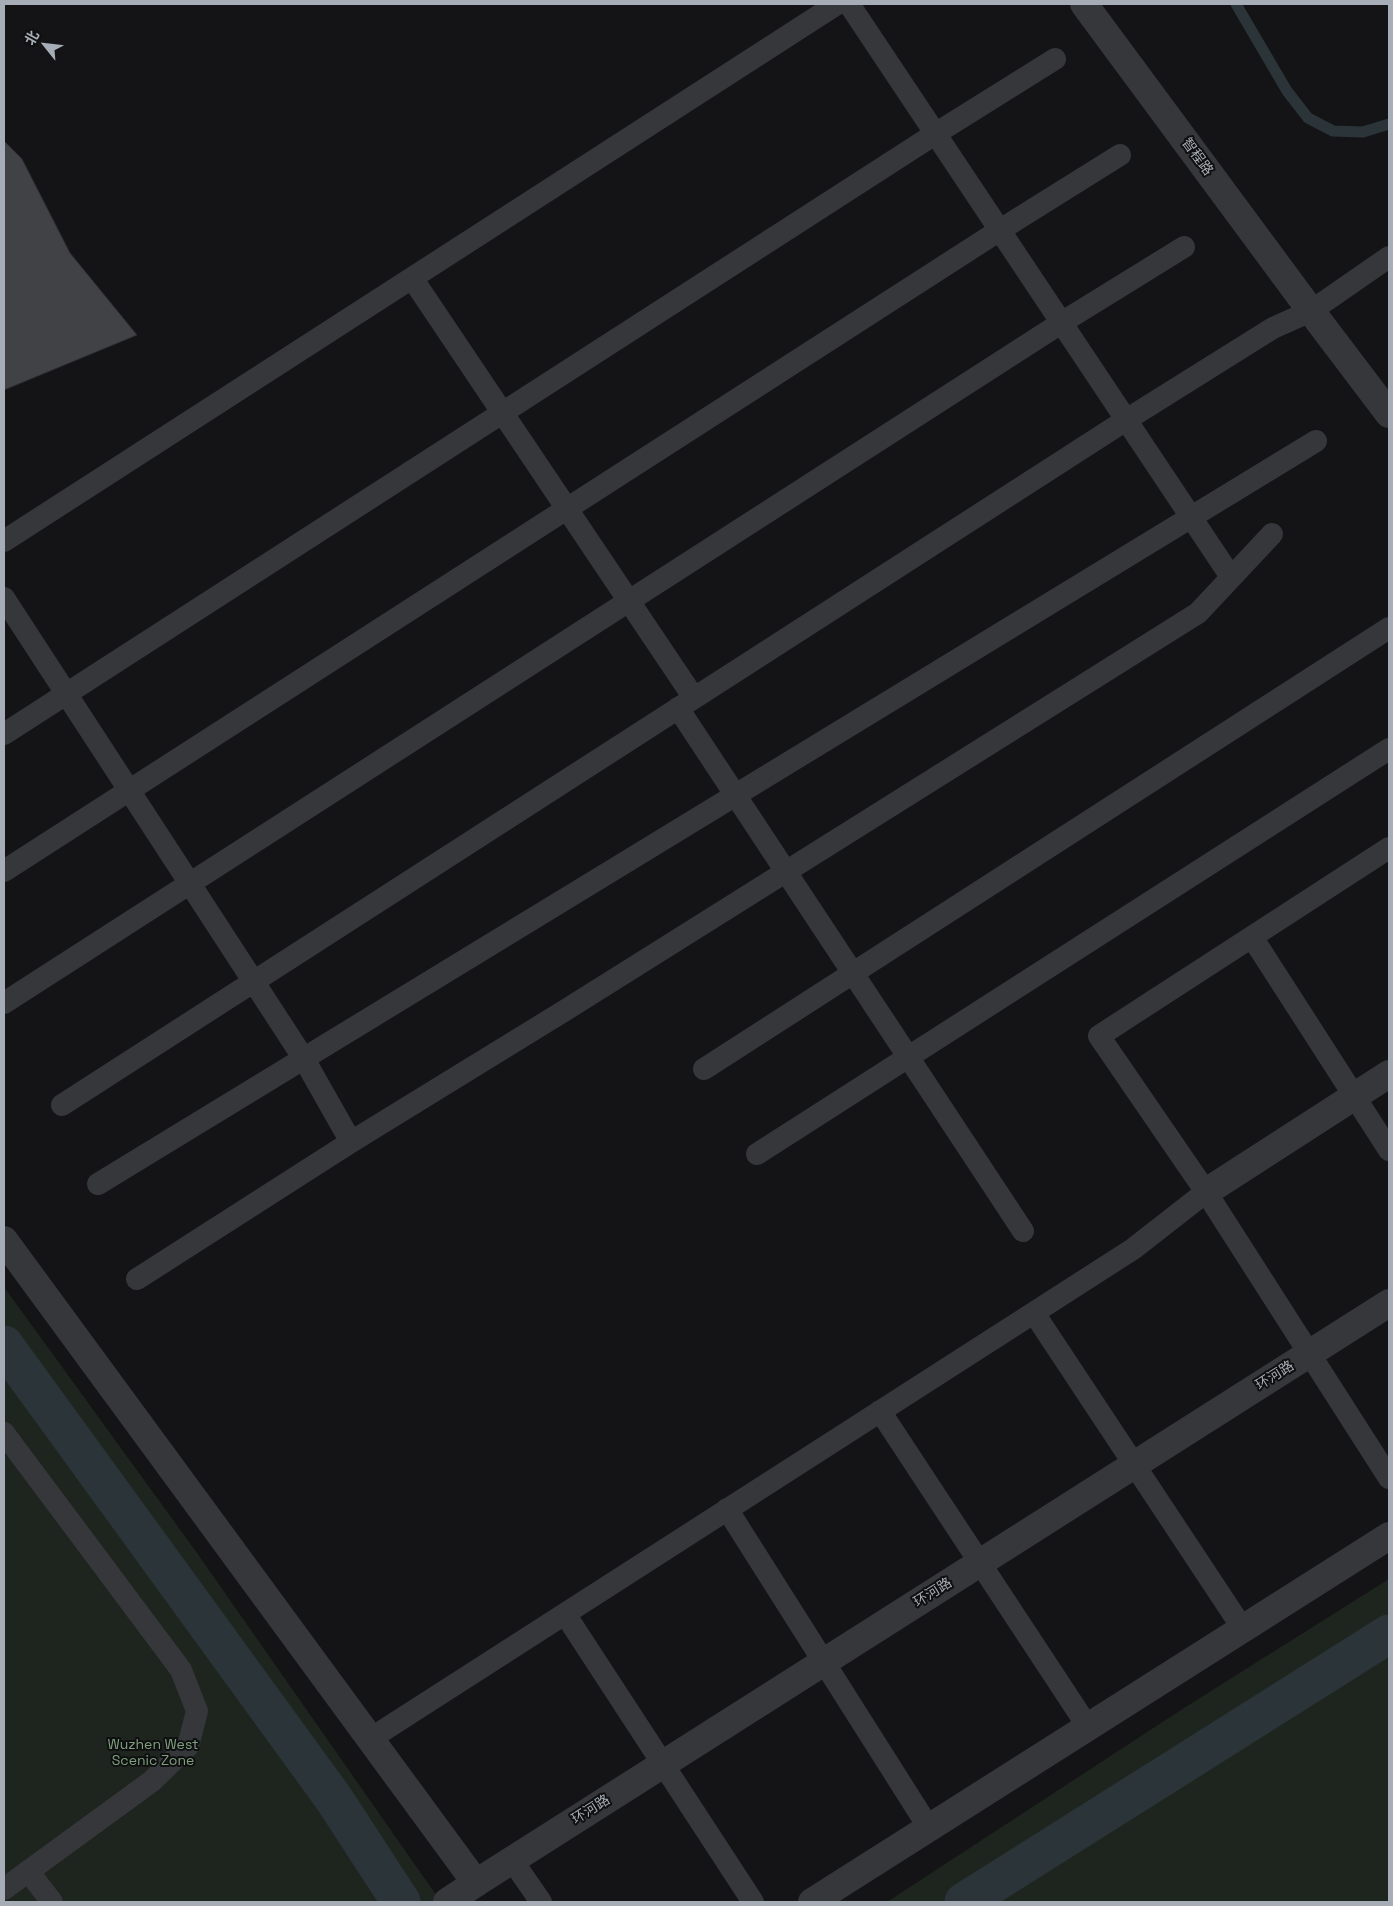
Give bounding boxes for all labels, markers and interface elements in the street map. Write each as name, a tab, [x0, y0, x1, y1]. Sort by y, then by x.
north arrow	[20, 20, 70, 70]
text: 北	[21, 27, 43, 48]
street label: 智程路	[1178, 135, 1216, 179]
street label: 环河路	[1253, 1358, 1297, 1394]
street label: 环河路	[911, 1575, 955, 1611]
park label: Wuzhen West Scenic Zone	[107, 1737, 199, 1770]
street label: 环河路	[569, 1792, 613, 1828]

